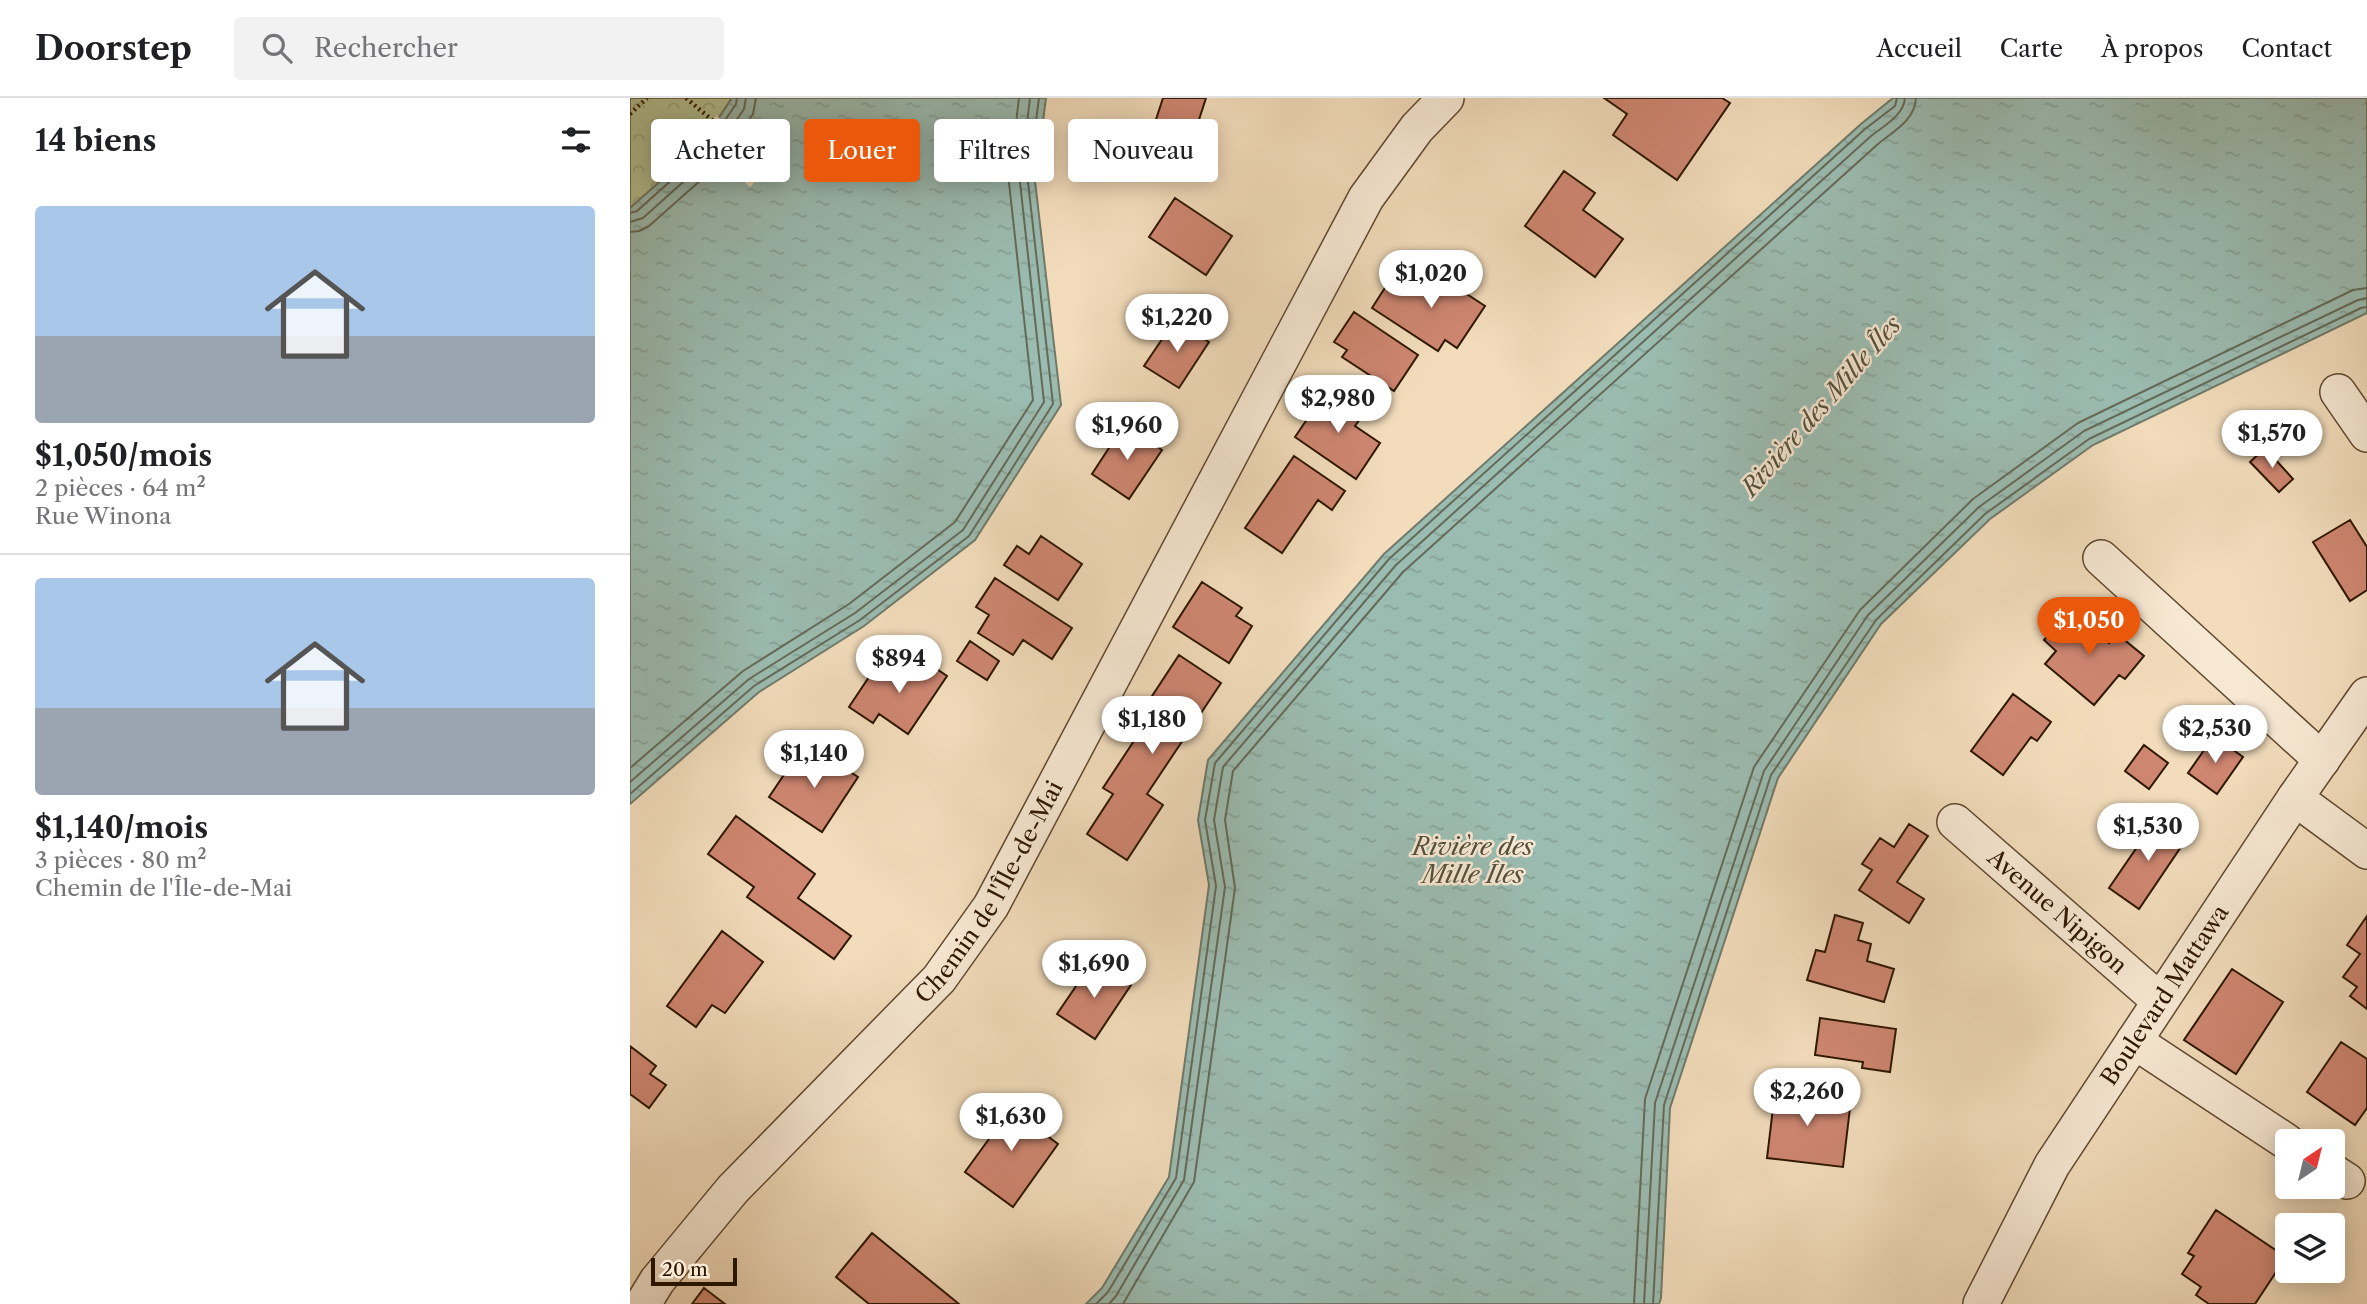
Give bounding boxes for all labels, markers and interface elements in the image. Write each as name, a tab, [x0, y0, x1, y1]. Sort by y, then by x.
search box	[234, 17, 724, 80]
text: Doorstep	[35, 28, 192, 69]
icon: search	[258, 29, 296, 67]
text: Rechercher	[314, 32, 458, 64]
text: Accueil	[1877, 34, 1962, 63]
text: Carte	[2000, 34, 2063, 63]
text: À propos	[2101, 34, 2204, 63]
text: Contact	[2242, 34, 2332, 63]
chip: Acheter	[651, 119, 790, 182]
chip: Louer	[804, 119, 920, 182]
chip: Filtres	[934, 119, 1054, 182]
chip: Nouveau	[1068, 119, 1218, 182]
icon: filters	[557, 121, 595, 159]
text: 14 biens	[35, 122, 156, 159]
pin: $1,020	[1374, 250, 1488, 310]
icon: home	[252, 251, 378, 377]
text: $1,020	[1395, 259, 1467, 287]
pin: $1,220	[1120, 294, 1234, 354]
text: $1,220	[1141, 303, 1213, 331]
water label: Rivière des Mille Îles	[1734, 310, 1907, 503]
pin: $2,980	[1281, 376, 1395, 435]
text: $2,980	[1301, 384, 1375, 412]
pin: $1,960	[1070, 402, 1184, 462]
pin: $1,570	[2215, 410, 2329, 470]
text: $1,960	[1091, 411, 1163, 439]
text: $1,570	[2238, 419, 2306, 447]
text: $1,050/mois	[35, 437, 212, 474]
text: 2 pièces · 64 m²	[35, 474, 206, 502]
text: Rue Winona	[35, 502, 171, 530]
pin: $1,050	[2032, 598, 2146, 657]
text: $1,050	[2053, 606, 2125, 634]
icon: home	[252, 623, 378, 749]
pin: $894	[858, 636, 940, 695]
text: $894	[872, 644, 926, 672]
pin: $1,180	[1095, 696, 1209, 756]
text: $1,180	[1118, 705, 1186, 733]
pin: $2,530	[2158, 706, 2272, 765]
text: $2,530	[2178, 714, 2252, 742]
pin: $1,140	[757, 730, 871, 790]
text: $1,140	[780, 739, 848, 767]
street label: Chemin de l'Île-de-Mai	[909, 776, 1069, 1009]
pin: $1,530	[2091, 804, 2205, 863]
text: $1,140/mois	[35, 809, 208, 846]
text: $1,530	[2113, 812, 2183, 840]
water label: Rivière des Mille Îles	[1411, 832, 1534, 889]
street label: Avenue Nipigon	[1981, 843, 2133, 980]
text: 3 pièces · 80 m²	[35, 846, 207, 874]
text: Chemin de l'Île-de-Mai	[35, 874, 292, 902]
street label: Boulevard Mattawa	[2095, 899, 2235, 1091]
pin: $1,690	[1037, 940, 1151, 1000]
text: $1,690	[1058, 949, 1130, 977]
pin: $2,260	[1750, 1068, 1864, 1128]
text: $2,260	[1770, 1077, 1844, 1105]
pin: $1,630	[954, 1094, 1068, 1153]
text: $1,630	[976, 1102, 1046, 1130]
north arrow	[2275, 1129, 2345, 1199]
map controls	[2275, 1129, 2345, 1283]
button: layers	[2275, 1213, 2345, 1283]
scale bar	[651, 1255, 737, 1287]
text: 20 m	[662, 1258, 708, 1281]

